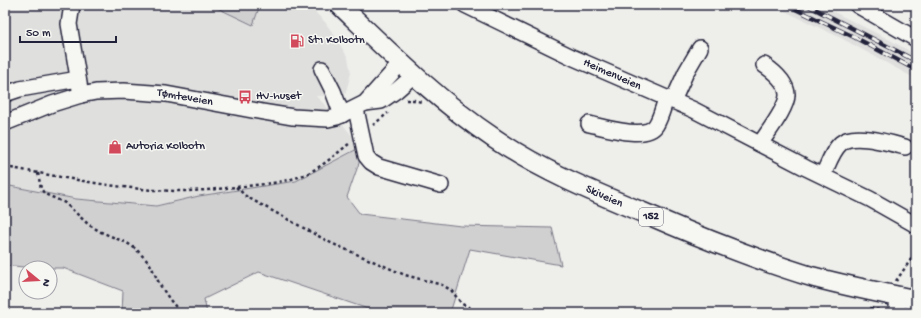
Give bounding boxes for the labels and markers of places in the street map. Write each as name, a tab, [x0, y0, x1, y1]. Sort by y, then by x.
fuel station icon: St1 Kolbotn	[289, 33, 305, 49]
place label: St1 Kolbotn	[308, 34, 365, 48]
bus stop icon: HV-huset	[237, 89, 253, 105]
place label: HV-huset	[256, 90, 302, 104]
shop icon: Autoria Kolbotn	[107, 139, 123, 155]
place label: Autoria Kolbotn	[126, 140, 205, 154]

